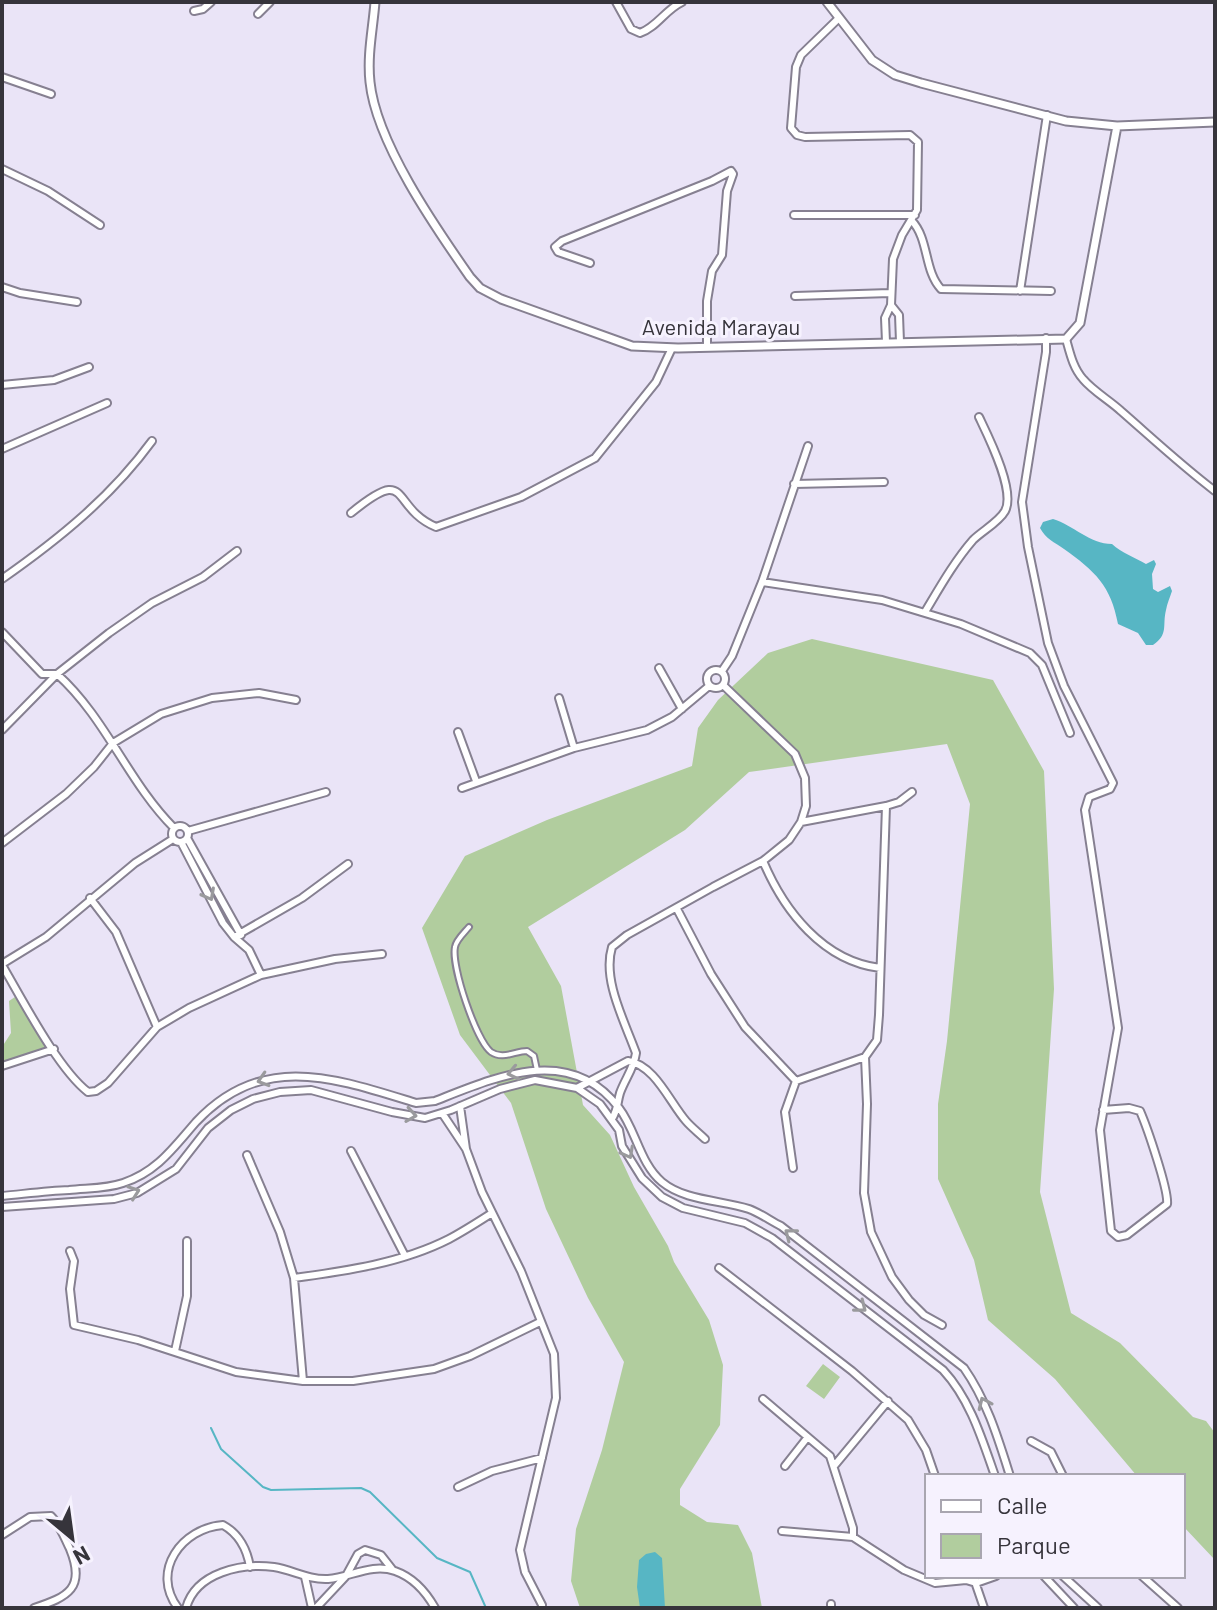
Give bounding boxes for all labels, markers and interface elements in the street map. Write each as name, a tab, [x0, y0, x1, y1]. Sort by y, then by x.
street label: Avenida Marayau	[642, 313, 800, 339]
one-way arrow	[199, 886, 214, 901]
one-way arrow	[507, 1064, 521, 1081]
one-way arrow	[256, 1071, 270, 1087]
one-way arrow	[404, 1106, 417, 1123]
one-way arrow	[618, 1145, 633, 1159]
one-way arrow	[126, 1185, 140, 1202]
one-way arrow	[784, 1229, 799, 1243]
one-way arrow	[852, 1298, 867, 1312]
one-way arrow	[978, 1397, 994, 1411]
legend	[925, 1474, 1185, 1578]
text: Calle	[997, 1490, 1048, 1519]
north arrow	[32, 1498, 112, 1578]
text: Parque	[997, 1530, 1071, 1559]
text: N	[69, 1541, 95, 1571]

